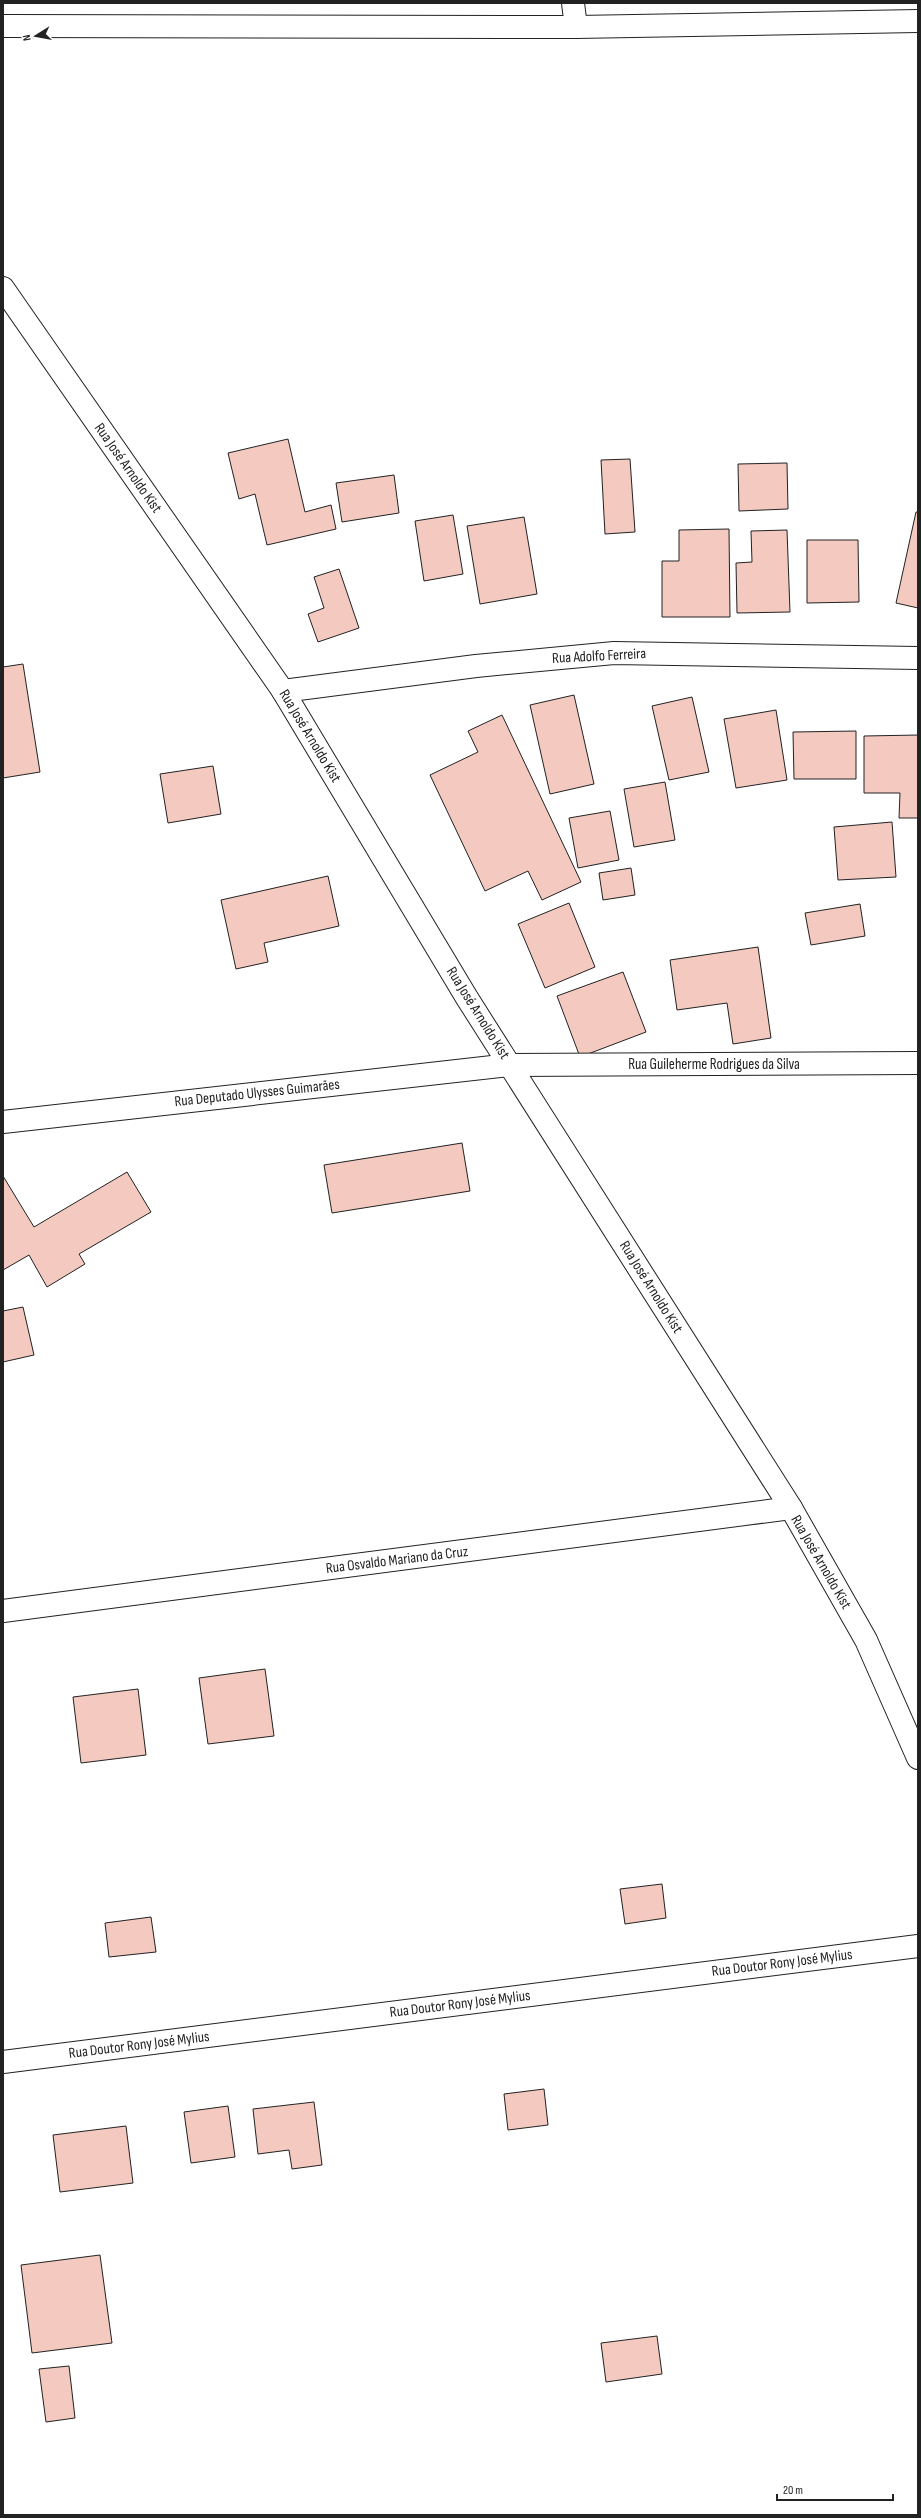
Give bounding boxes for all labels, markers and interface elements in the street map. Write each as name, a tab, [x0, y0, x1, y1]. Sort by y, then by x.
north arrow	[16, 16, 56, 56]
text: N	[20, 34, 34, 42]
street label: Rua José Arnoldo Kist	[90, 419, 166, 517]
street label: Rua Adolfo Ferreira	[552, 644, 647, 668]
street label: Rua José Arnoldo Kist	[275, 686, 345, 786]
street label: Rua José Arnoldo Kist	[442, 963, 514, 1063]
street label: Rua Guileherme Rodrigues da Silva	[628, 1055, 800, 1074]
street label: Rua Deputado Ulysses Guimarães	[173, 1075, 341, 1111]
street label: Rua José Arnoldo Kist	[615, 1237, 687, 1337]
street label: Rua José Arnoldo Kist	[786, 1512, 856, 1613]
street label: Rua Osvaldo Mariano da Cruz	[325, 1542, 470, 1578]
street label: Rua Doutor Rony José Mylius	[711, 1945, 853, 1981]
street label: Rua Doutor Rony José Mylius	[389, 1986, 531, 2022]
street label: Rua Doutor Rony José Mylius	[68, 2027, 210, 2063]
scale bar	[777, 2476, 893, 2502]
text: 20 m	[783, 2483, 803, 2498]

